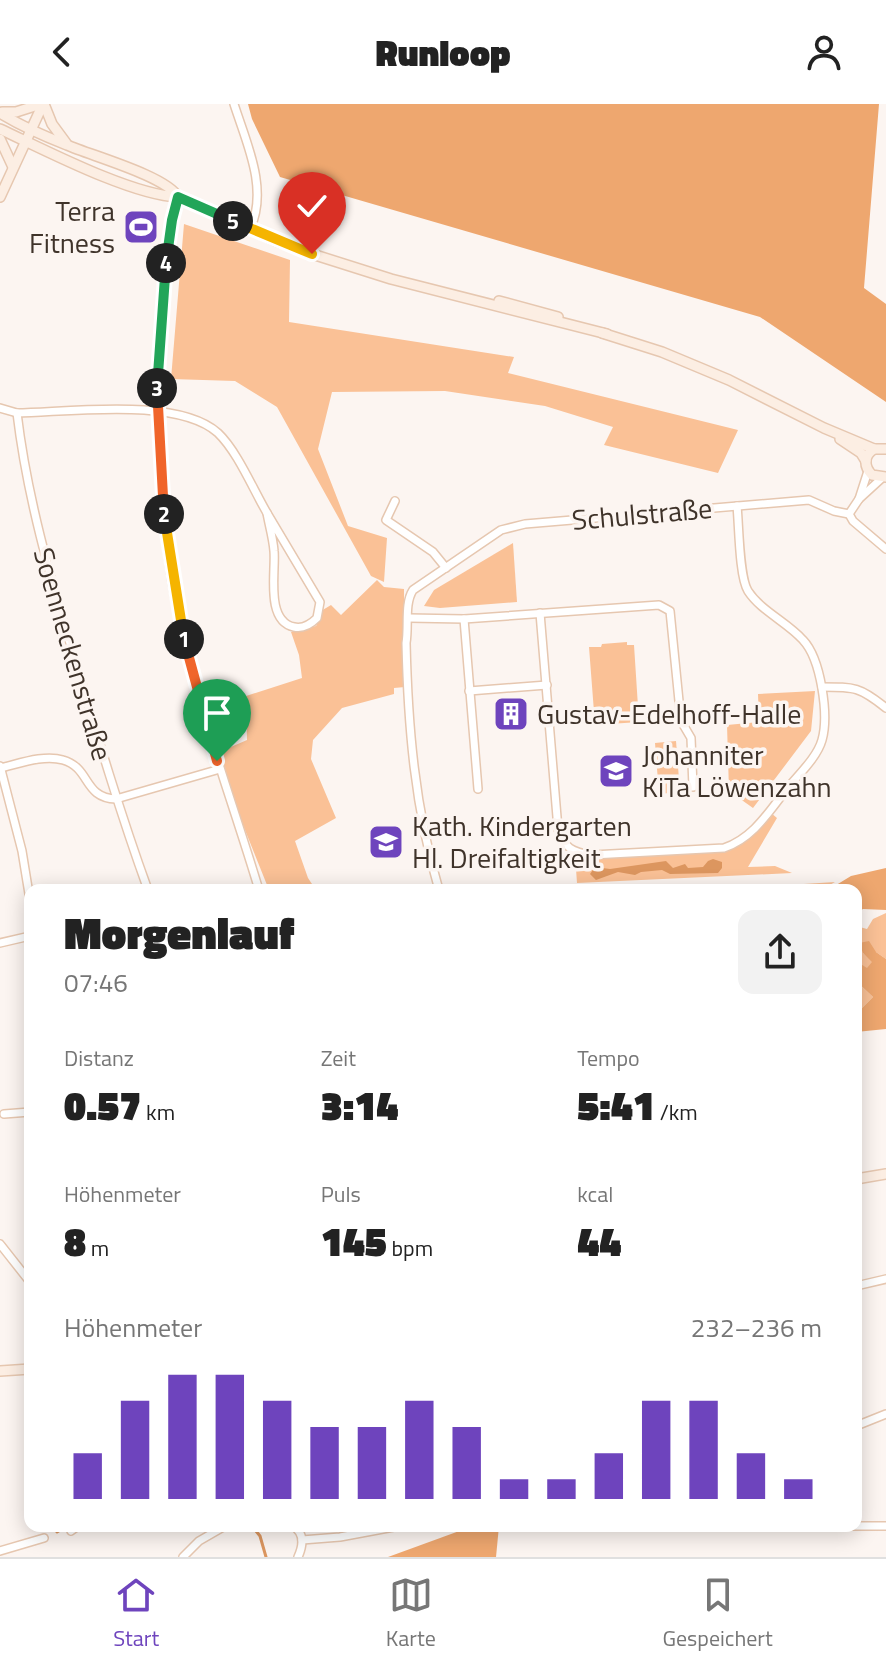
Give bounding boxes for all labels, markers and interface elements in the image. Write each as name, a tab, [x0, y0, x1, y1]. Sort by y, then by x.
text: Runloop	[375, 25, 511, 80]
icon: back	[40, 30, 84, 74]
icon: person	[802, 30, 846, 74]
pin	[278, 172, 346, 254]
icon: check	[290, 184, 334, 228]
place label: Terra Fitness	[29, 189, 115, 264]
pin: 5	[213, 201, 253, 241]
text: 5	[227, 204, 239, 238]
sports icon: Terra Fitness	[122, 208, 160, 246]
pin: 4	[146, 243, 186, 283]
text: 4	[160, 246, 172, 280]
pin: 3	[137, 368, 177, 408]
text: 3	[151, 371, 163, 405]
street label: Schulstraße	[570, 486, 714, 541]
pin: 2	[144, 494, 184, 534]
text: 2	[158, 497, 170, 531]
street label: Soenneckenstraße	[23, 542, 124, 765]
pin: 1	[164, 619, 204, 659]
text: 1	[178, 622, 190, 656]
pin	[183, 679, 251, 761]
icon: arrive	[195, 691, 239, 735]
place label: Gustav-Edelhoff-Halle	[537, 692, 801, 735]
building icon: Gustav-Edelhoff-Halle	[492, 695, 530, 733]
place label: Johanniter KiTa Löwenzahn	[642, 733, 832, 808]
school or university icon: Johanniter KiTa Löwenzahn	[597, 752, 635, 790]
place label: Kath. Kindergarten Hl. Dreifaltigkeit	[412, 804, 632, 879]
school or university icon: Kath. Kindergarten Hl. Dreifaltigkeit	[367, 823, 405, 861]
text: Morgenlauf	[64, 899, 295, 966]
button: share	[738, 910, 822, 994]
text: 07:46	[64, 963, 128, 1002]
text: Distanz	[64, 1041, 134, 1075]
text: Zeit	[321, 1041, 356, 1075]
text: Tempo	[577, 1041, 640, 1075]
text: 0.57	[64, 1075, 141, 1136]
text: 3:14	[321, 1075, 398, 1136]
text: 5:41	[577, 1075, 655, 1136]
text: km	[141, 1095, 175, 1129]
text: /km	[655, 1095, 698, 1129]
text: Höhenmeter	[64, 1177, 181, 1211]
text: Puls	[321, 1177, 361, 1211]
text: kcal	[577, 1177, 613, 1211]
text: 8	[64, 1211, 86, 1272]
text: 145	[321, 1211, 387, 1272]
text: 44	[577, 1211, 621, 1272]
text: m	[86, 1231, 109, 1265]
text: bpm	[387, 1231, 433, 1265]
text: Höhenmeter	[64, 1308, 202, 1347]
text: 232–236 m	[691, 1308, 822, 1347]
tab: Start	[113, 1573, 159, 1655]
tab: Karte	[386, 1573, 436, 1655]
tab: Gespeichert	[662, 1573, 773, 1655]

